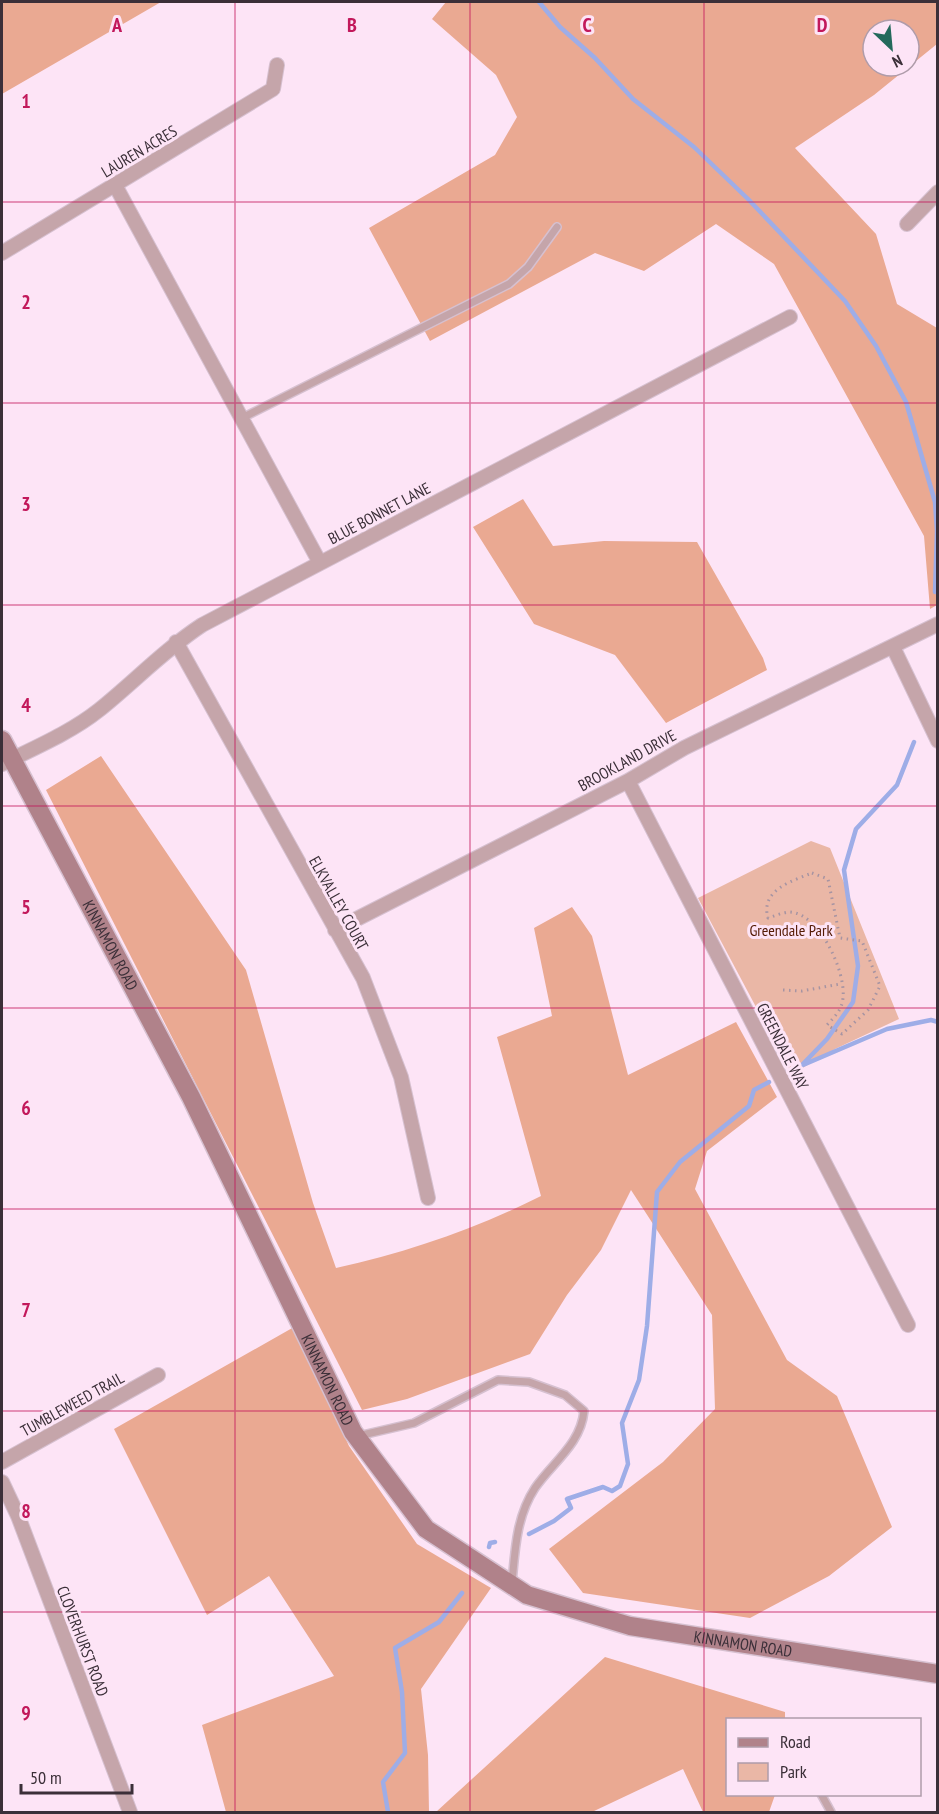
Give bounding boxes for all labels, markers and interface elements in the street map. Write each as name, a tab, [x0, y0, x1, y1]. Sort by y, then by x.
text: A	[111, 12, 123, 38]
text: B	[347, 12, 357, 38]
text: C	[582, 12, 592, 38]
text: D	[817, 12, 828, 38]
north arrow	[861, 18, 921, 78]
text: N	[889, 51, 906, 72]
text: 1	[21, 88, 31, 114]
street label: LAUREN ACRES	[98, 121, 181, 181]
text: 2	[21, 289, 31, 315]
street label: BLUE BONNET LANE	[324, 478, 434, 548]
text: 3	[21, 491, 31, 517]
text: 4	[21, 692, 31, 718]
street label: BROOKLAND DRIVE	[574, 725, 680, 795]
street label: ELKVALLEY COURT	[305, 853, 373, 953]
text: 5	[21, 894, 31, 920]
street label: KINNAMON ROAD	[79, 897, 143, 994]
park label: Greendale Park	[749, 920, 833, 940]
street label: GREENDALE WAY	[753, 999, 814, 1093]
text: 6	[21, 1095, 31, 1121]
text: 7	[21, 1297, 31, 1323]
street label: KINNAMON ROAD	[297, 1331, 358, 1429]
street label: TUMBLEWEED TRAIL	[17, 1367, 127, 1441]
text: 8	[21, 1498, 31, 1524]
street label: CLOVERHURST ROAD	[53, 1583, 113, 1699]
street label: KINNAMON ROAD	[692, 1626, 793, 1661]
text: 9	[21, 1700, 31, 1726]
legend	[726, 1718, 921, 1796]
text: Road	[780, 1730, 811, 1753]
scale bar	[21, 1757, 132, 1795]
text: Park	[780, 1760, 807, 1783]
text: 50 m	[30, 1766, 62, 1789]

